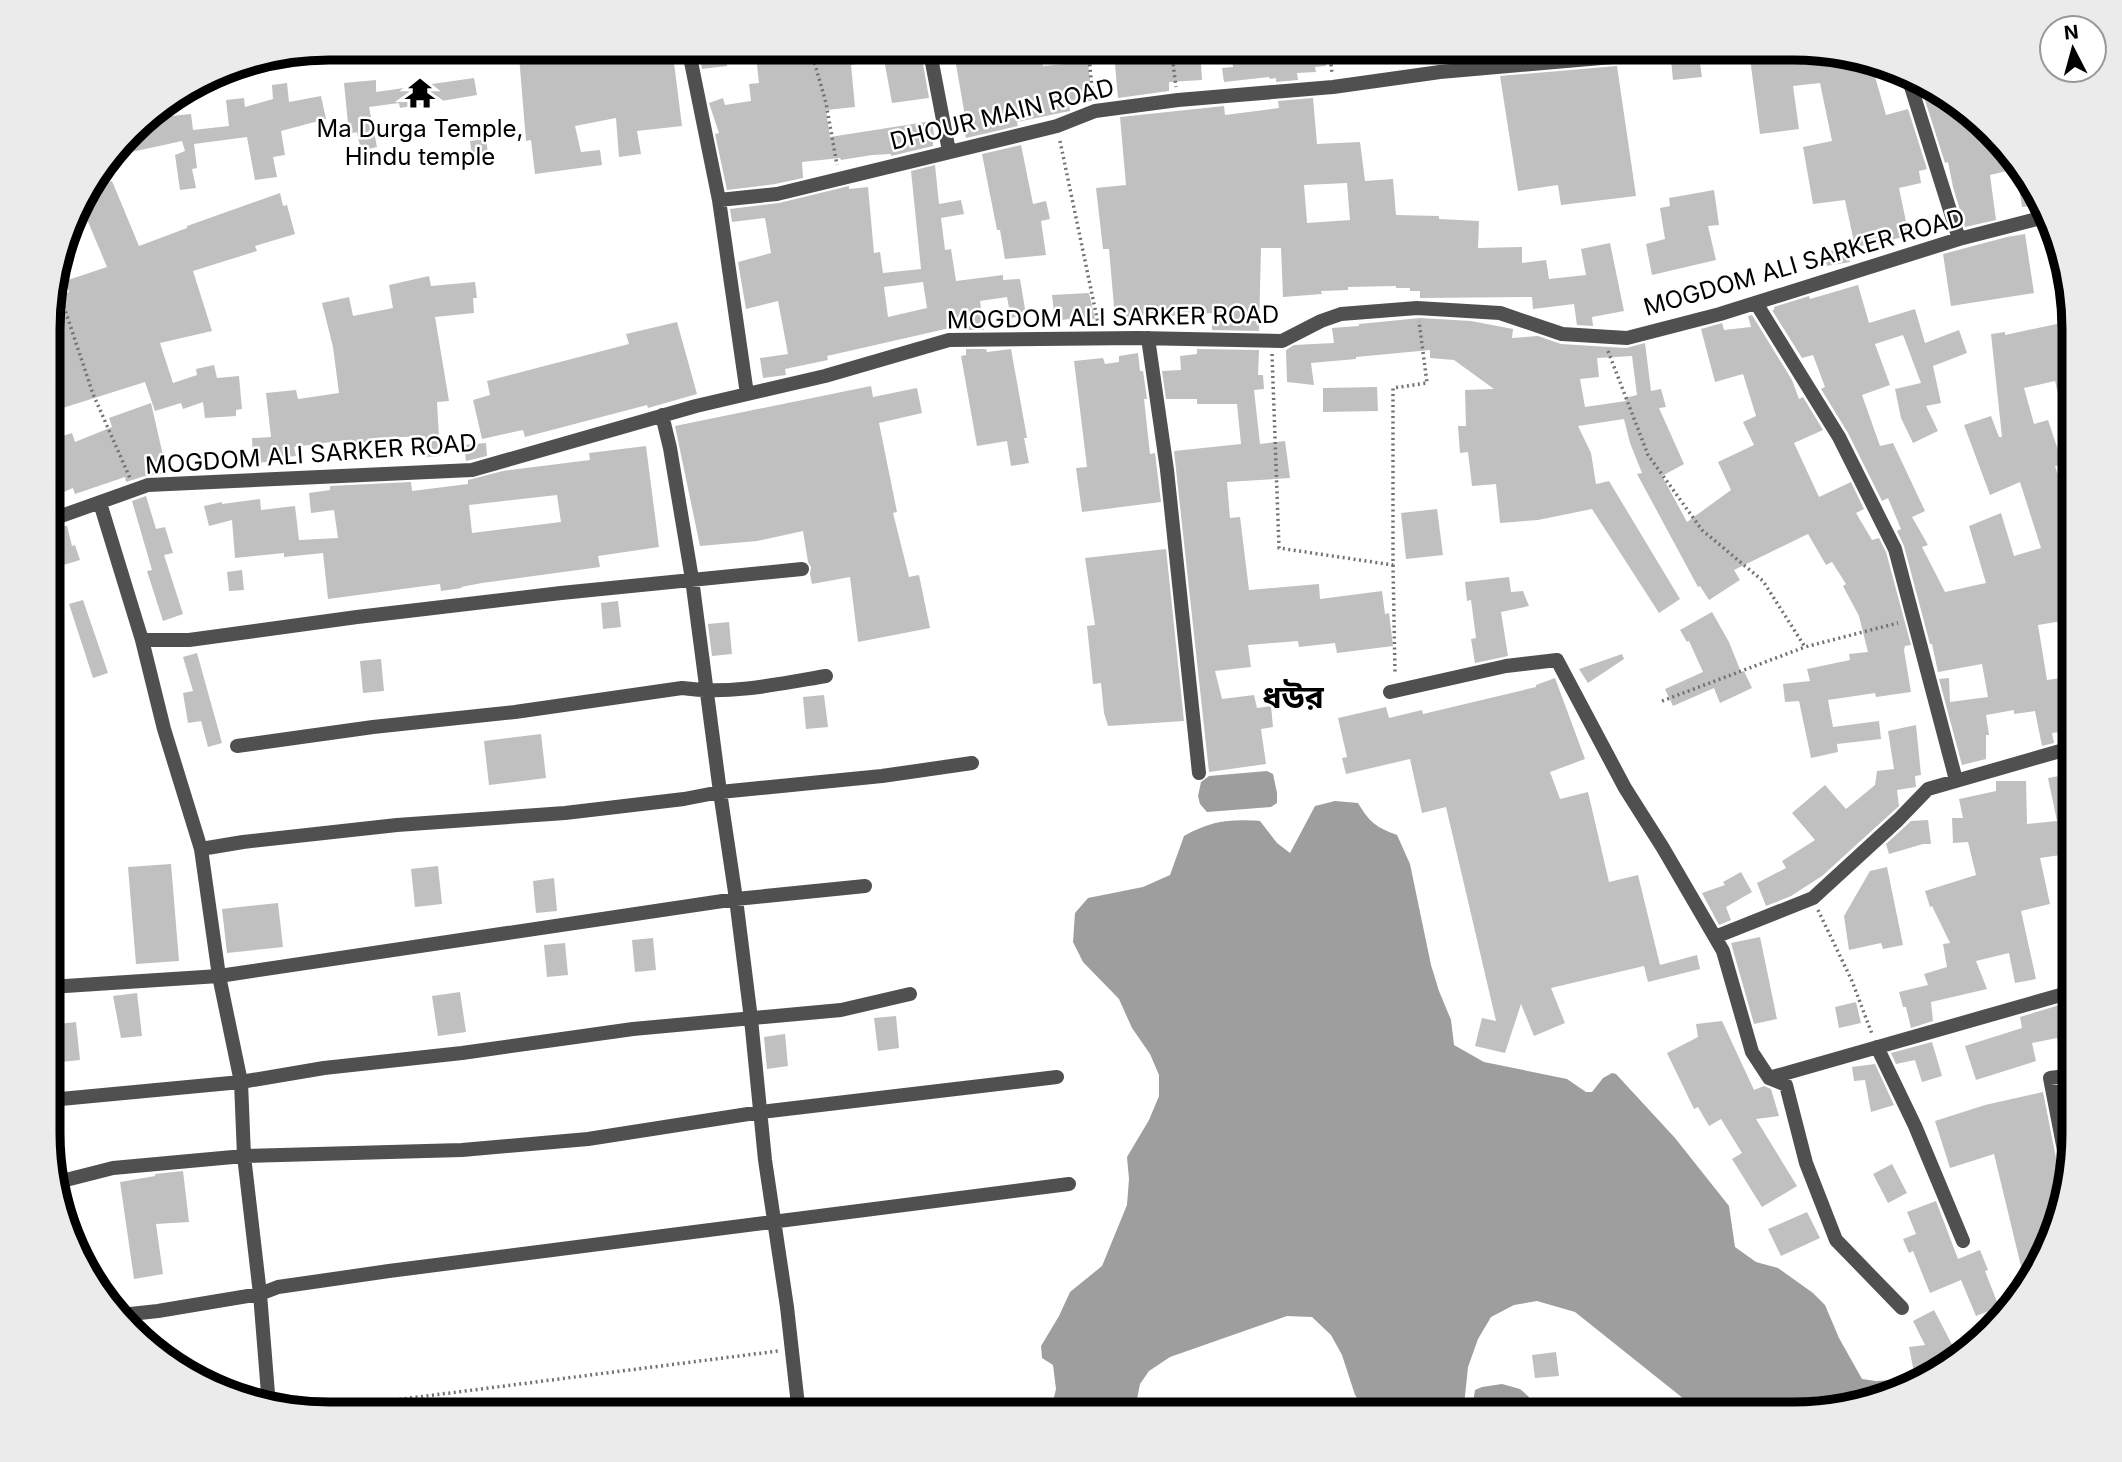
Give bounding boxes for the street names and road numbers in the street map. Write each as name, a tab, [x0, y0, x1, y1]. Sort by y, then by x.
street label: DHOUR MAIN ROAD	[887, 72, 1117, 156]
street label: MOGDOM ALI SARKER ROAD	[1640, 202, 1968, 322]
street label: MOGDOM ALI SARKER ROAD	[947, 300, 1279, 334]
street label: MOGDOM ALI SARKER ROAD	[144, 428, 478, 480]

